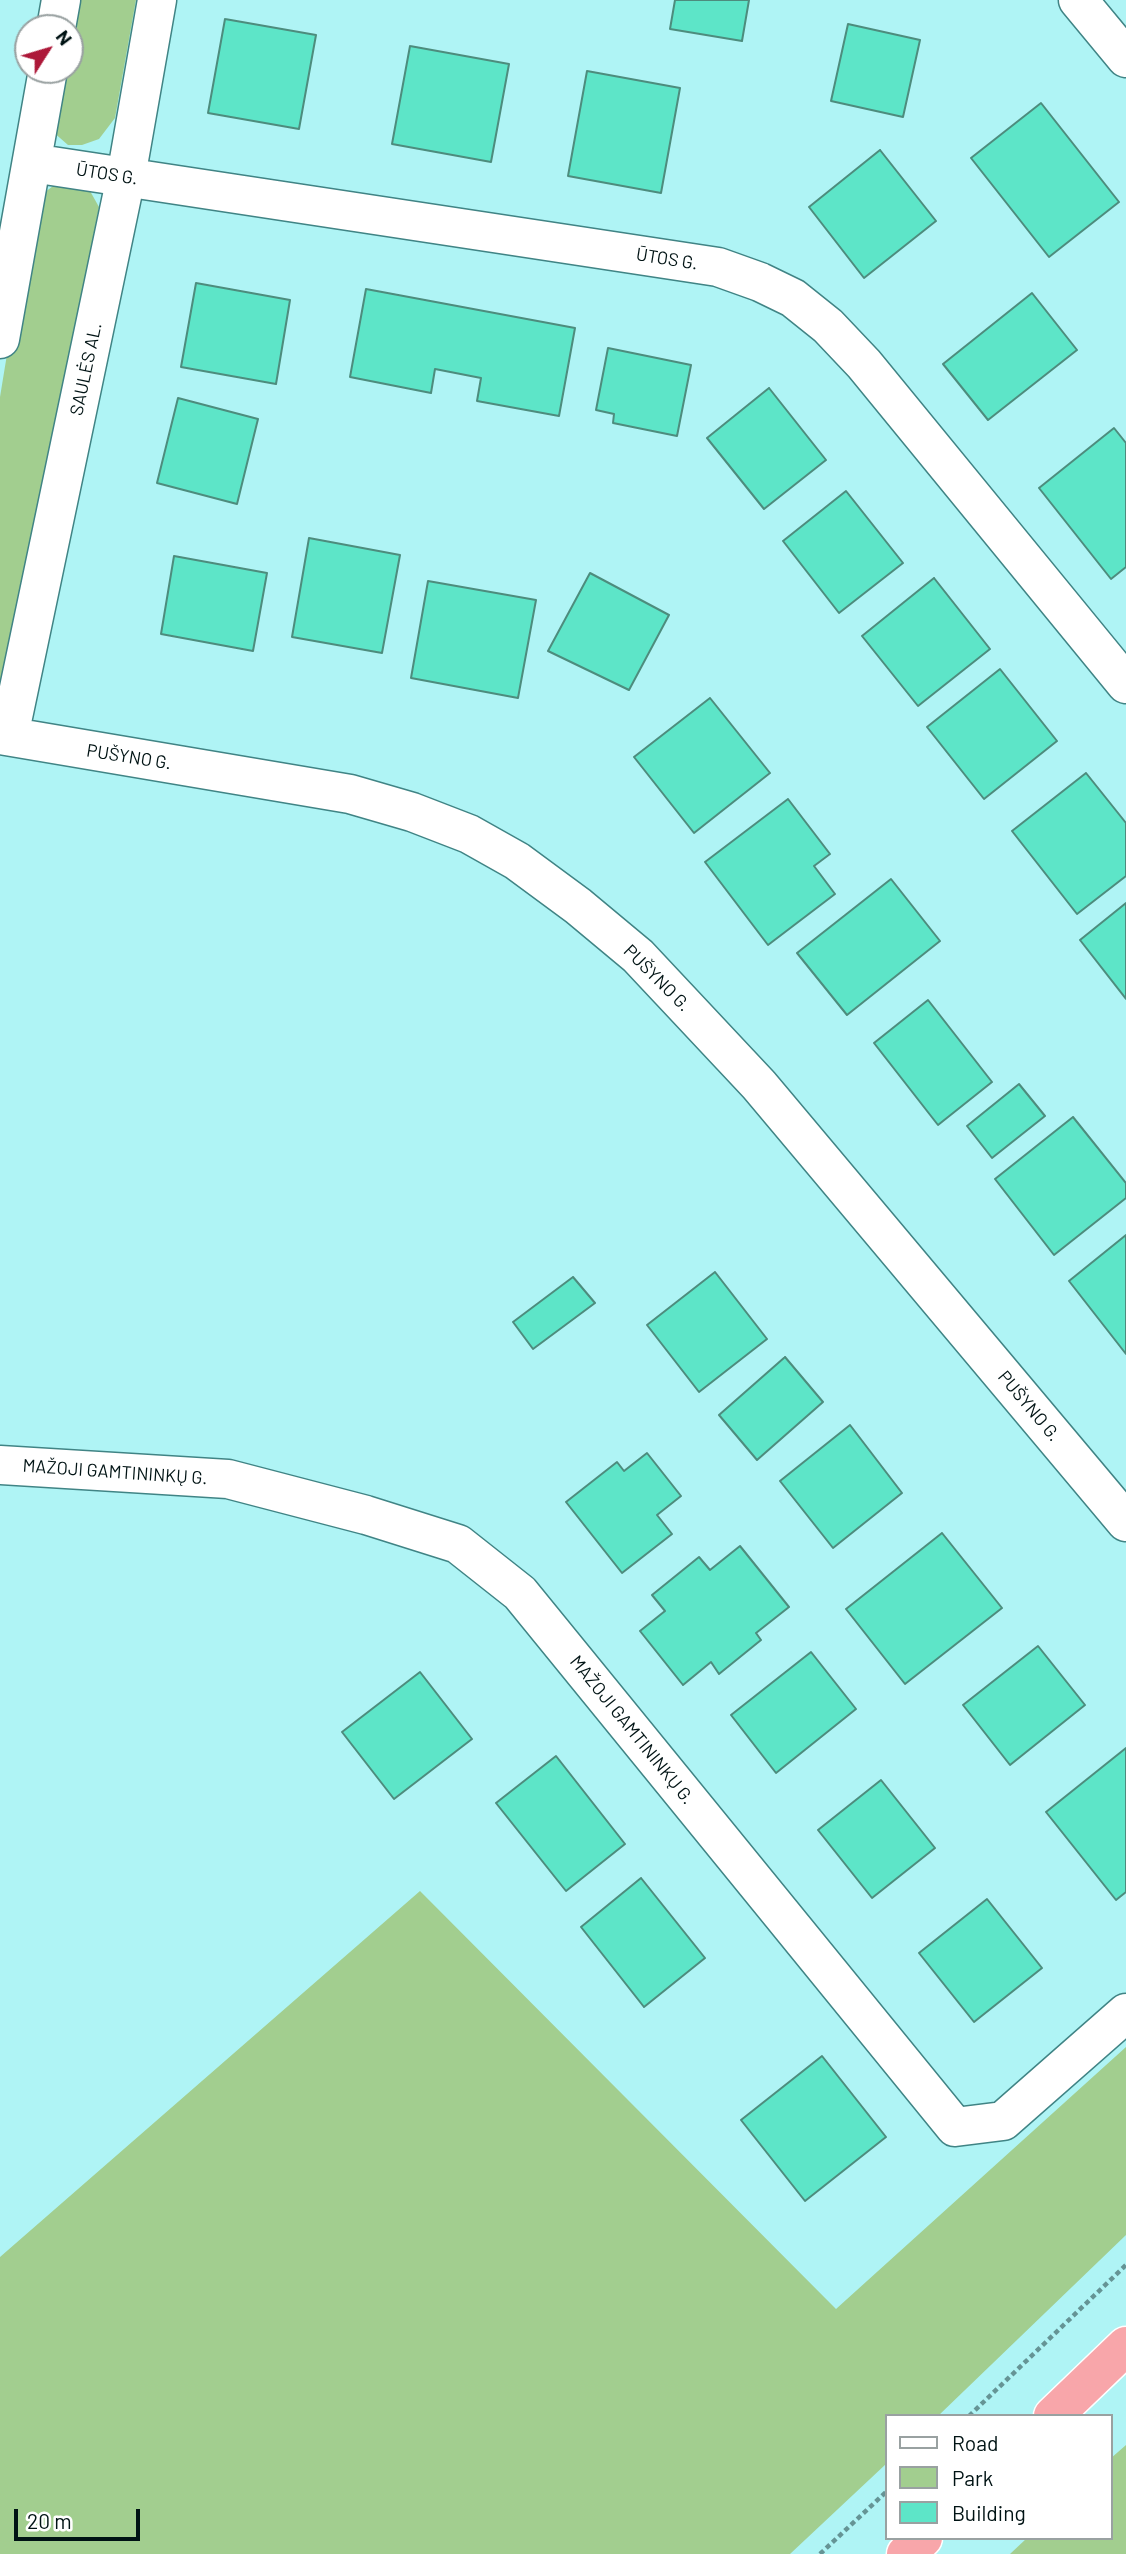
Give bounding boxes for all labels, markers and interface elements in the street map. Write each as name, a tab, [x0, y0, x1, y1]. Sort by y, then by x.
north arrow	[14, 14, 84, 84]
text: N	[52, 25, 78, 49]
street label: ŪTOS G.	[75, 158, 139, 190]
street label: ŪTOS G.	[635, 243, 699, 275]
street label: SAULĖS AL.	[66, 321, 106, 417]
street label: PUŠYNO G.	[85, 740, 173, 774]
street label: PUŠYNO G.	[619, 940, 695, 1016]
street label: PUŠYNO G.	[993, 1366, 1065, 1446]
street label: MAŽOJI GAMTININKŲ G.	[22, 1455, 208, 1489]
street label: MAŽOJI GAMTININKŲ G.	[565, 1651, 699, 1809]
legend	[884, 2414, 1112, 2540]
text: Road	[952, 2430, 998, 2455]
text: Park	[952, 2465, 993, 2490]
scale bar	[18, 2494, 144, 2538]
text: Building	[952, 2500, 1026, 2525]
text: 20 m	[27, 2508, 72, 2533]

